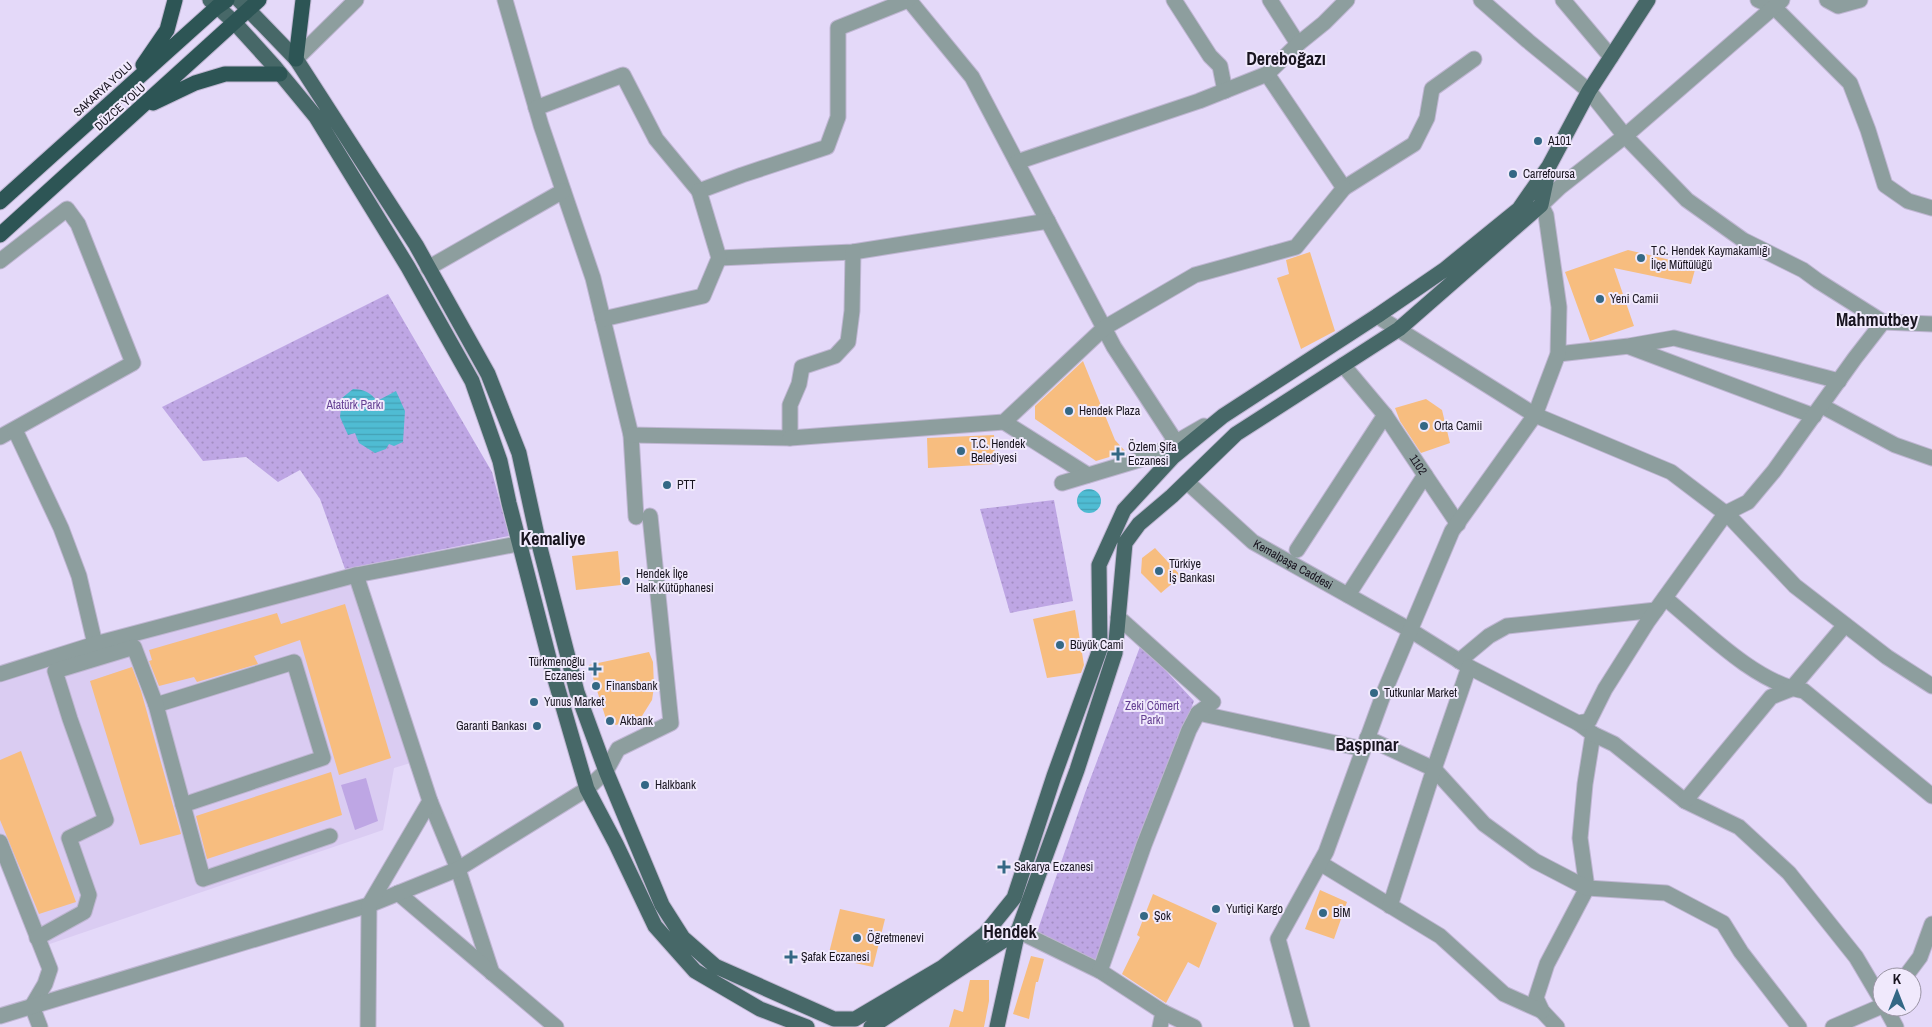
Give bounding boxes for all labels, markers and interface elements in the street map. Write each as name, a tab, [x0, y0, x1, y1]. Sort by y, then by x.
district label: Dereboğazı	[1246, 46, 1326, 71]
street label: SAKARYA YOLU	[70, 58, 136, 120]
street label: DÜZCE YOLU	[90, 79, 149, 134]
place label: A101	[1547, 133, 1572, 149]
marker: A101	[1532, 135, 1544, 147]
place label: Carrefoursa	[1523, 166, 1575, 182]
marker: Carrefoursa	[1507, 168, 1519, 180]
place label: T.C. Hendek Kaymakamlığı İlçe Müftülüğü	[1651, 243, 1770, 273]
marker: T.C. Hendek Kaymakamlığı İlçe Müftülüğü	[1635, 252, 1647, 264]
place label: Yeni Camii	[1610, 291, 1658, 307]
marker: Yeni Camii	[1594, 293, 1606, 305]
district label: Mahmutbey	[1836, 307, 1919, 332]
park label: Atatürk Parkı	[326, 397, 383, 413]
place label: Hendek Plaza	[1079, 403, 1141, 419]
marker: Hendek Plaza	[1063, 405, 1075, 417]
place label: Orta Camii	[1434, 418, 1482, 434]
marker: Orta Camii	[1418, 420, 1430, 432]
place label: T.C. Hendek Belediyesi	[971, 436, 1025, 466]
place label: Özlem Şifa Eczanesi	[1128, 438, 1177, 469]
marker: T.C. Hendek Belediyesi	[955, 445, 967, 457]
marker: Özlem Şifa Eczanesi	[1112, 448, 1124, 460]
street label: 1102	[1406, 451, 1431, 478]
place label: PTT	[677, 477, 696, 493]
marker: PTT	[661, 479, 673, 491]
district label: Kemaliye	[521, 526, 585, 551]
street label: Kemalpaşa Caddesi	[1250, 536, 1336, 593]
place label: Türkiye İş Bankası	[1169, 556, 1215, 586]
marker: Türkiye İş Bankası	[1153, 565, 1165, 577]
place label: Hendek İlçe Halk Kütüphanesi	[636, 566, 714, 596]
marker: Hendek İlçe Halk Kütüphanesi	[620, 575, 632, 587]
place label: Büyük Cami	[1070, 637, 1124, 653]
marker: Büyük Cami	[1054, 639, 1066, 651]
place label: Türkmenoğlu Eczanesi	[528, 654, 585, 684]
marker: Türkmenoğlu Eczanesi	[589, 663, 601, 675]
place label: Finansbank	[606, 678, 658, 694]
marker: Finansbank	[590, 680, 602, 692]
place label: Tutkunlar Market	[1384, 685, 1457, 701]
marker: Tutkunlar Market	[1368, 687, 1380, 699]
place label: Yunus Market	[544, 694, 604, 710]
marker: Yunus Market	[528, 696, 540, 708]
park label: Zeki Cömert Parkı	[1125, 698, 1179, 728]
place label: Akbank	[619, 713, 653, 729]
marker: Akbank	[604, 715, 616, 727]
place label: Garanti Bankası	[456, 718, 527, 734]
marker: Garanti Bankası	[531, 720, 543, 732]
district label: Başpınar	[1335, 732, 1399, 757]
place label: Halkbank	[655, 777, 696, 793]
marker: Halkbank	[639, 779, 651, 791]
place label: Sakarya Eczanesi	[1014, 859, 1093, 875]
marker: Sakarya Eczanesi	[998, 861, 1010, 873]
place label: Yurtiçi Kargo	[1226, 901, 1283, 917]
marker: Yurtiçi Kargo	[1210, 903, 1222, 915]
place label: BİM	[1333, 905, 1351, 921]
marker: BİM	[1317, 907, 1329, 919]
place label: Şok	[1154, 908, 1171, 924]
marker: Şok	[1138, 910, 1150, 922]
district label: Hendek	[983, 919, 1037, 944]
place label: Öğretmenevi	[867, 929, 924, 946]
marker: Öğretmenevi	[851, 932, 863, 944]
place label: Şafak Eczanesi	[801, 949, 869, 965]
marker: Şafak Eczanesi	[785, 951, 797, 963]
north arrow	[1872, 967, 1922, 1017]
text: K	[1893, 970, 1902, 988]

